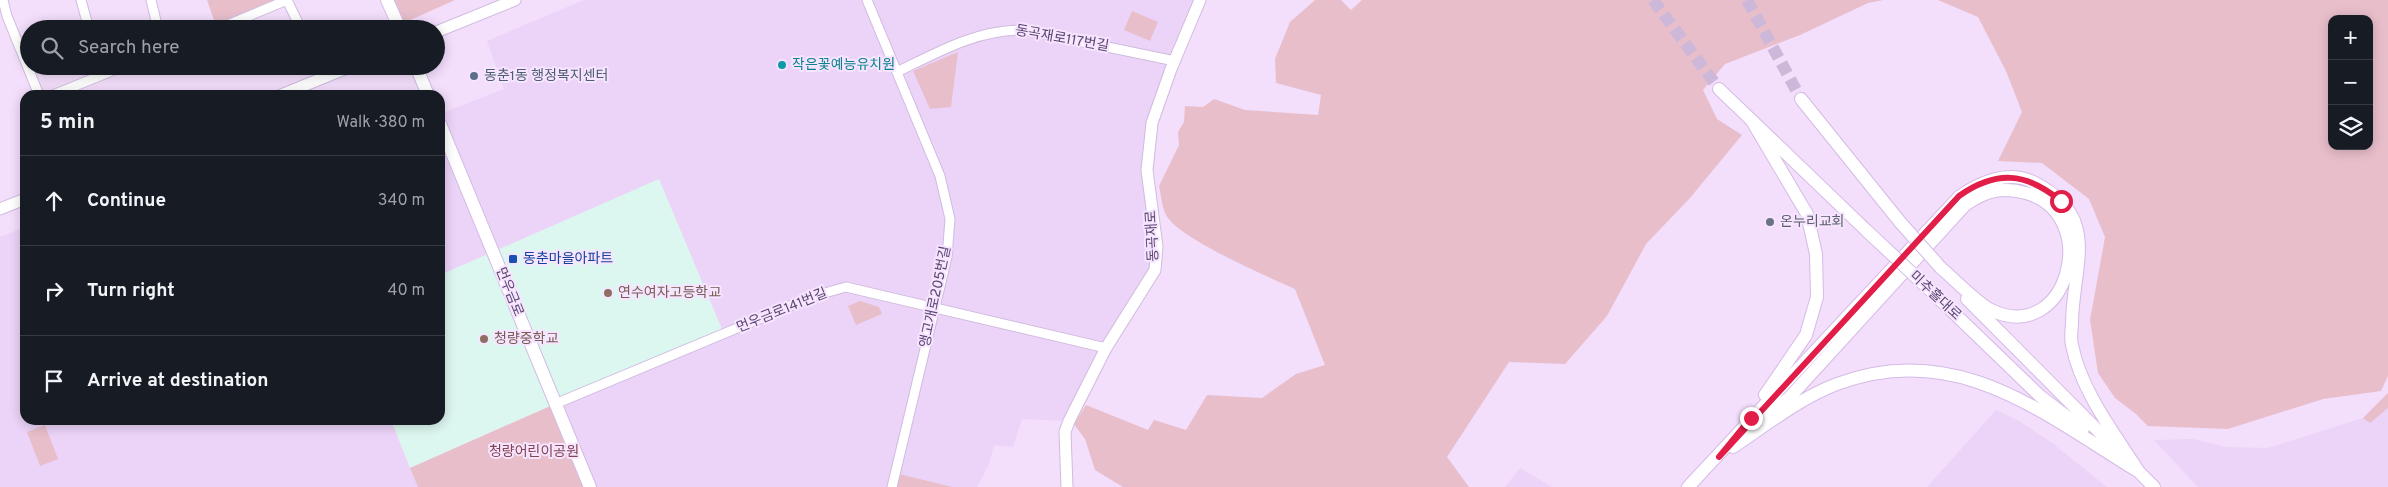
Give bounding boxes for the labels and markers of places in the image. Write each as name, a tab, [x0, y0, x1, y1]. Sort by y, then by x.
place label: 작은꽃예능유치원	[792, 57, 895, 74]
marker: 작은꽃예능유치원	[776, 59, 788, 71]
place label: 동춘1동 행정복지센터	[484, 68, 608, 85]
marker: 동춘1동 행정복지센터	[468, 70, 480, 82]
place label: 온누리교회	[1780, 214, 1844, 231]
marker: 온누리교회	[1764, 216, 1776, 228]
place label: 동춘마을아파트	[523, 251, 613, 268]
marker: 동춘마을아파트	[507, 253, 519, 265]
place label: 연수여자고등학교	[618, 284, 721, 302]
marker: 연수여자고등학교	[602, 287, 614, 299]
place label: 청량중학교	[494, 330, 559, 348]
marker: 청량중학교	[478, 333, 490, 345]

